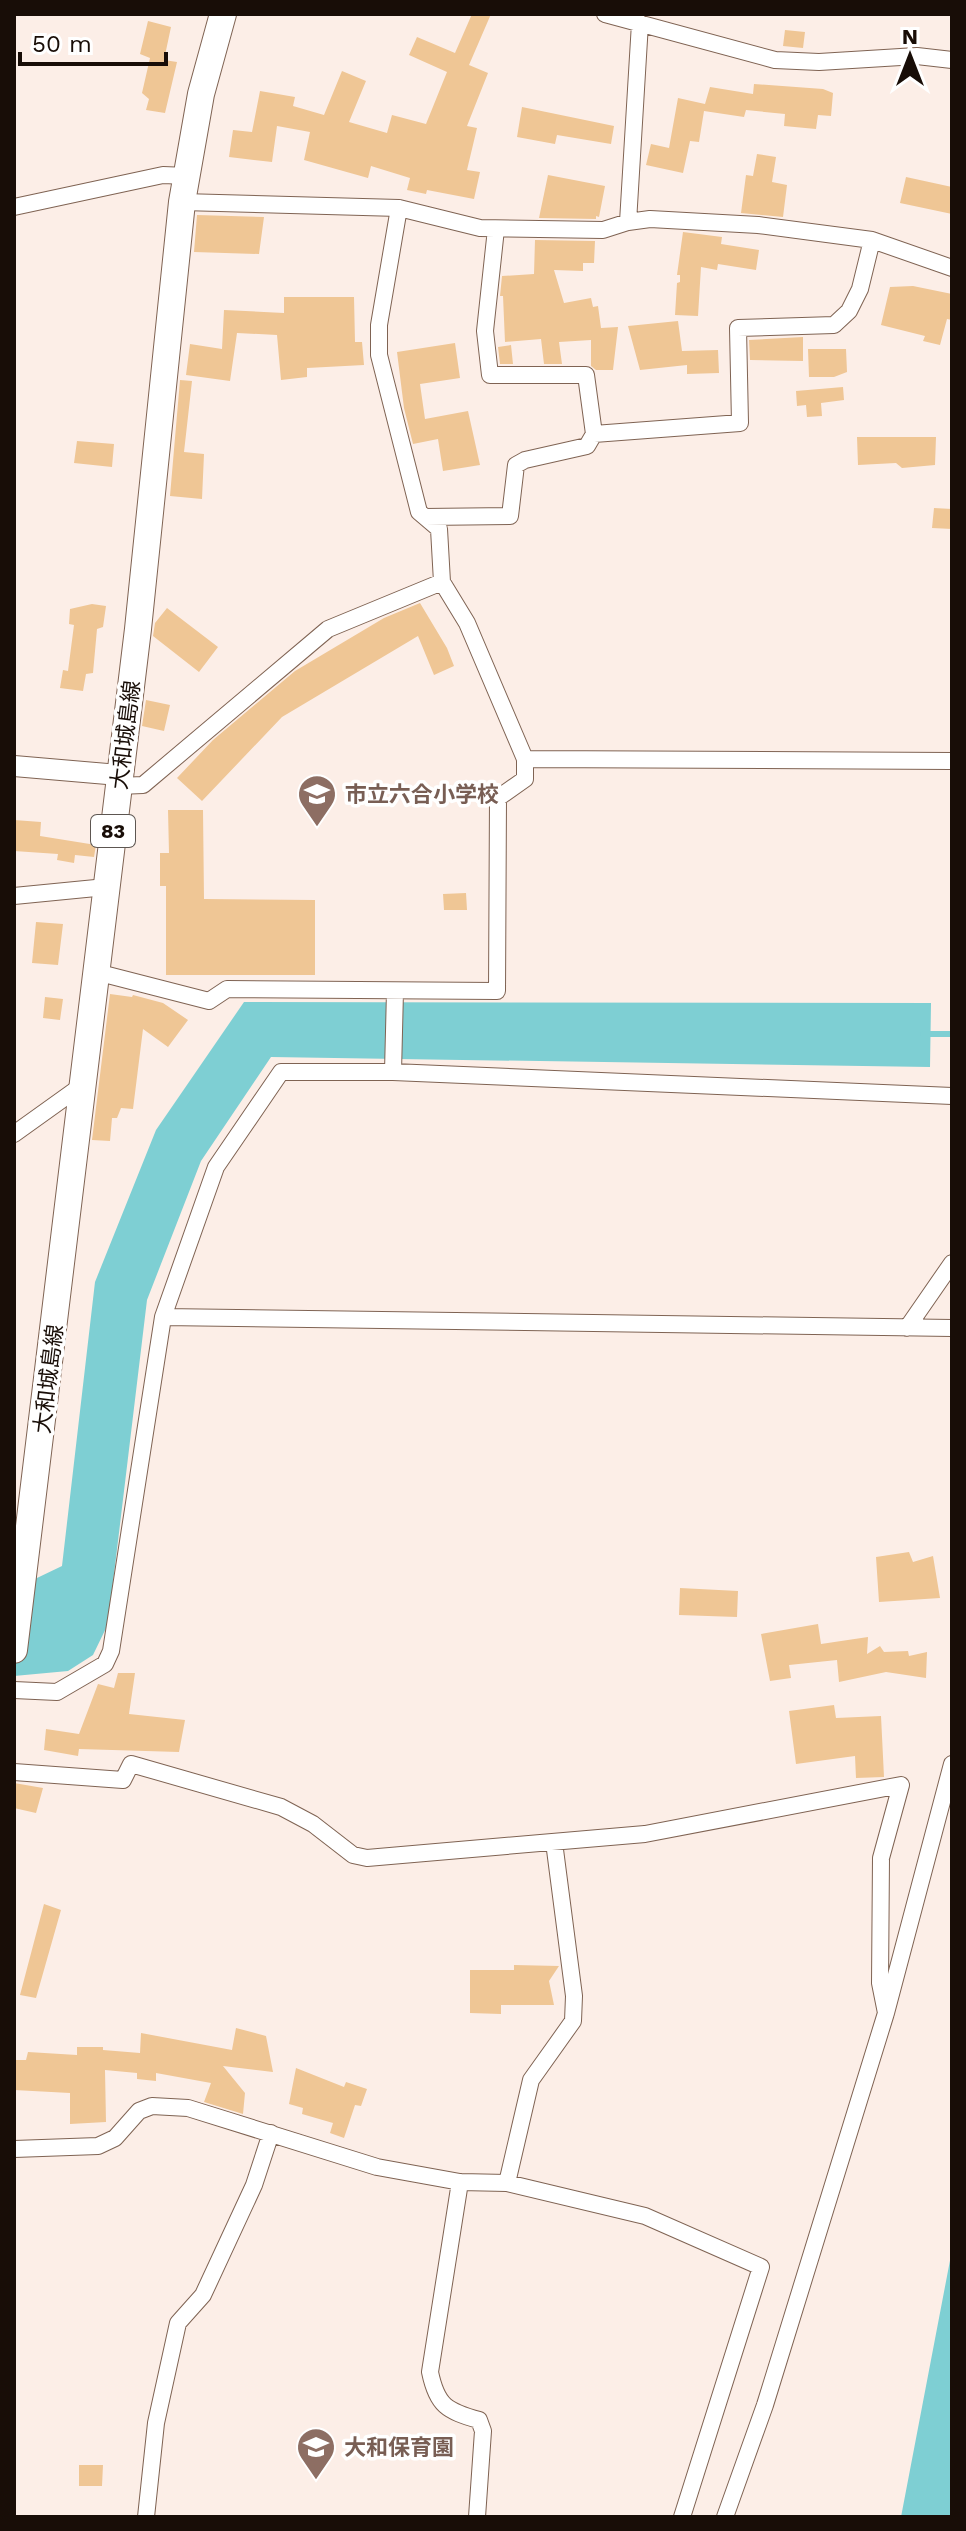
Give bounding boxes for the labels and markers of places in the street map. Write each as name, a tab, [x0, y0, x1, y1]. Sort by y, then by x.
school or university icon: 市立六合小学校	[296, 773, 338, 828]
place label: 市立六合小学校	[345, 782, 499, 807]
school or university icon: 大和保育園	[295, 2426, 337, 2481]
place label: 大和保育園	[344, 2435, 454, 2460]

